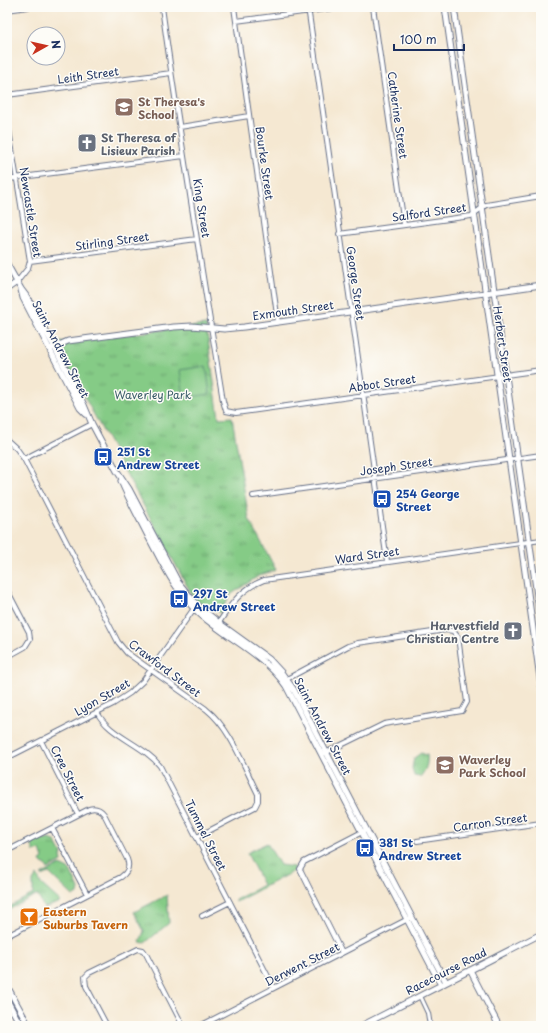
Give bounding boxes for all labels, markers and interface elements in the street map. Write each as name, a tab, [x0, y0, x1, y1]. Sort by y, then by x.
north arrow	[26, 26, 66, 66]
scale bar	[394, 26, 464, 52]
text: 100 m	[400, 30, 437, 48]
text: N	[47, 39, 65, 50]
street label: Leith Street	[56, 62, 120, 88]
street label: Catherine Street	[383, 70, 413, 160]
place label: St Theresa's School	[138, 93, 205, 123]
school or university icon: St Theresa's School	[113, 96, 135, 118]
street label: Bourke Street	[251, 125, 279, 201]
place label: St Theresa of Lisieux Parish	[101, 129, 177, 159]
church icon: St Theresa of Lisieux Parish	[76, 132, 98, 154]
street label: Newcastle Street	[15, 166, 47, 259]
street label: King Street	[189, 177, 215, 239]
street label: Salford Street	[391, 198, 468, 226]
street label: Stirling Street	[74, 227, 151, 255]
street label: George Street	[342, 245, 370, 322]
street label: Exmouth Street	[251, 296, 335, 324]
street label: Saint Andrew Street	[28, 297, 94, 401]
street label: Herbert Street	[489, 305, 517, 384]
street label: Abbot Street	[347, 370, 417, 396]
park label: Waverley Park	[115, 386, 192, 403]
place label: 251 St Andrew Street	[117, 443, 200, 473]
bus stop icon: 251 St Andrew Street	[92, 446, 114, 468]
street label: Joseph Street	[359, 453, 433, 479]
place label: 254 George Street	[396, 485, 460, 515]
bus stop icon: 254 George Street	[371, 488, 393, 510]
street label: Ward Street	[334, 542, 401, 568]
place label: 297 St Andrew Street	[193, 585, 276, 615]
bus stop icon: 297 St Andrew Street	[168, 588, 190, 610]
place label: Harvestfield Christian Centre	[406, 617, 499, 647]
church icon: Harvestfield Christian Centre	[502, 620, 524, 642]
street label: Crawford Street	[125, 635, 205, 701]
street label: Lyon Street	[71, 674, 133, 720]
street label: Saint Andrew Street	[290, 674, 356, 778]
street label: Cree Street	[47, 742, 90, 804]
place label: Waverley Park School	[459, 751, 526, 781]
school or university icon: Waverley Park School	[434, 754, 456, 776]
street label: Tummel Street	[181, 797, 231, 874]
street label: Carron Street	[452, 808, 529, 836]
place label: 381 St Andrew Street	[379, 834, 462, 864]
bus stop icon: 381 St Andrew Street	[354, 837, 376, 859]
place label: Eastern Suburbs Tavern	[43, 903, 128, 933]
bar icon: Eastern Suburbs Tavern	[18, 906, 40, 928]
street label: Derwent Street	[262, 938, 343, 990]
street label: Racecourse Road	[402, 943, 490, 999]

